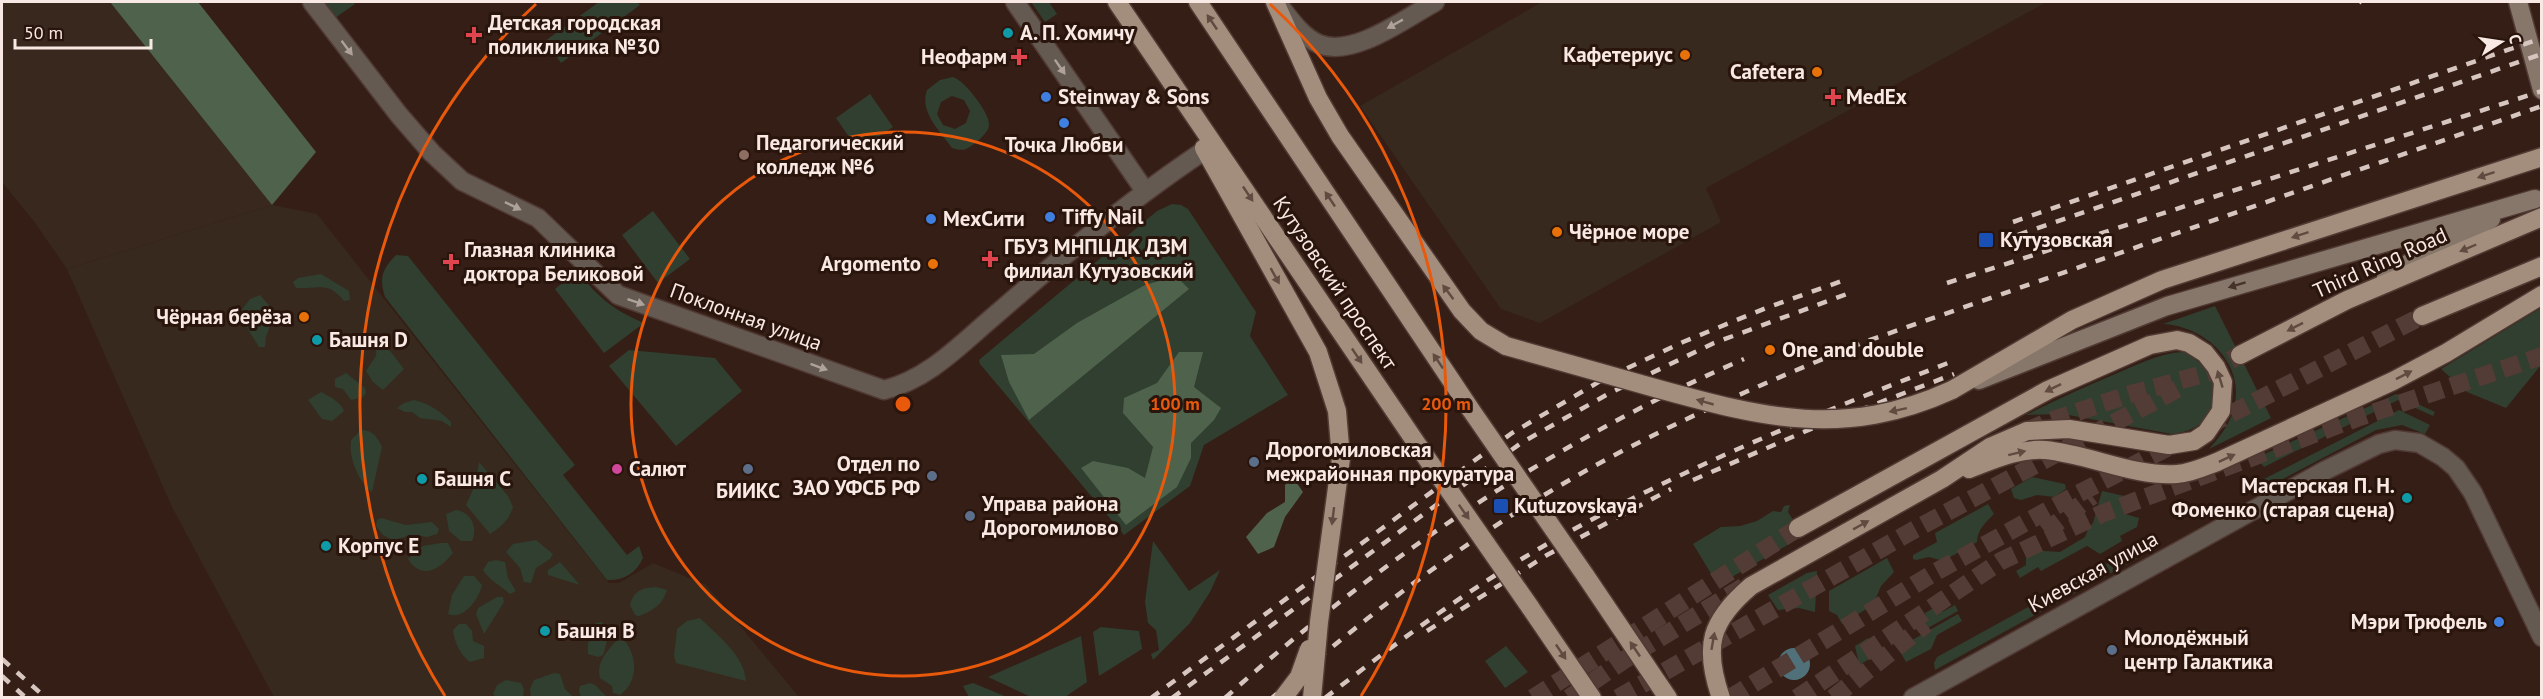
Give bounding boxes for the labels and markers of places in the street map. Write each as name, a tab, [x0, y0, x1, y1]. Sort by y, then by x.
place label: Детская городская поликлиника №30	[488, 9, 661, 60]
place label: А. П. Хомичу	[1020, 19, 1135, 46]
marker: Детская городская поликлиника №30	[465, 26, 483, 44]
marker: А. П. Хомичу	[1001, 26, 1015, 40]
place label: Кафетериус	[1563, 41, 1673, 68]
place label: Неофарм	[921, 43, 1007, 70]
marker: Кафетериус	[1678, 48, 1692, 62]
marker: Неофарм	[1012, 50, 1026, 64]
place label: Cafetera	[1730, 58, 1805, 85]
marker: Cafetera	[1810, 65, 1824, 79]
place label: Steinway & Sons	[1058, 83, 1210, 110]
place label: MedEx	[1846, 83, 1907, 110]
marker: MedEx	[1824, 88, 1842, 106]
marker: Steinway & Sons	[1039, 90, 1053, 104]
marker: Точка Любви	[1057, 116, 1071, 130]
place label: Педагогический колледж №6	[756, 129, 904, 180]
place label: Точка Любви	[1005, 131, 1123, 158]
marker: Педагогический колледж №6	[737, 148, 751, 162]
place label: Tiffy Nail	[1062, 203, 1144, 230]
place label: МехСити	[943, 205, 1025, 232]
marker: Tiffy Nail	[1043, 210, 1057, 224]
marker: МехСити	[924, 212, 938, 226]
place label: Чёрное море	[1569, 218, 1690, 245]
marker: Чёрное море	[1550, 225, 1564, 239]
place label: Кутузовская	[2000, 226, 2113, 253]
marker: Кутузовская	[1977, 231, 1995, 249]
place label: ГБУЗ МНПЦДК ДЗМ филиал Кутузовский	[1004, 233, 1194, 284]
place label: Глазная клиника доктора Беликовой	[463, 236, 644, 287]
place label: Argomento	[821, 250, 921, 277]
marker: ГБУЗ МНПЦДК ДЗМ филиал Кутузовский	[981, 250, 999, 268]
marker: Глазная клиника доктора Беликовой	[442, 253, 460, 271]
marker: Argomento	[926, 257, 940, 271]
place label: Чёрная берёза	[156, 303, 292, 330]
marker: Чёрная берёза	[297, 310, 311, 324]
place label: Башня D	[329, 326, 408, 353]
marker: Башня D	[310, 333, 324, 347]
place label: One and double	[1782, 336, 1924, 363]
marker: One and double	[1763, 343, 1777, 357]
centre of rings	[893, 394, 913, 414]
place label: Дорогомиловская межрайонная прокуратура	[1266, 436, 1514, 487]
place label: Отдел по ЗАО УФСБ РФ	[793, 450, 920, 501]
place label: Салют	[629, 455, 686, 482]
marker: Дорогомиловская межрайонная прокуратура	[1247, 455, 1261, 469]
marker: Салют	[610, 462, 624, 476]
marker: БИИКС	[741, 462, 755, 476]
place label: Башня C	[434, 465, 511, 492]
marker: Отдел по ЗАО УФСБ РФ	[925, 469, 939, 483]
marker: Башня C	[415, 472, 429, 486]
place label: Мастерская П. Н. Фоменко (старая сцена)	[2172, 472, 2395, 523]
place label: БИИКС	[716, 477, 780, 504]
place label: Управа района Дорогомилово	[981, 490, 1118, 541]
marker: Мастерская П. Н. Фоменко (старая сцена)	[2400, 491, 2414, 505]
place label: Kutuzovskaya	[1514, 492, 1637, 519]
marker: Kutuzovskaya	[1492, 497, 1510, 515]
marker: Управа района Дорогомилово	[963, 509, 977, 523]
place label: Корпус E	[338, 532, 419, 559]
marker: Корпус E	[319, 539, 333, 553]
place label: Мэри Трюфель	[2351, 608, 2487, 635]
marker: Мэри Трюфель	[2492, 615, 2506, 629]
place label: Башня B	[557, 617, 635, 644]
marker: Башня B	[538, 624, 552, 638]
place label: Молодёжный центр Галактика	[2124, 624, 2273, 675]
marker: Молодёжный центр Галактика	[2105, 643, 2119, 657]

